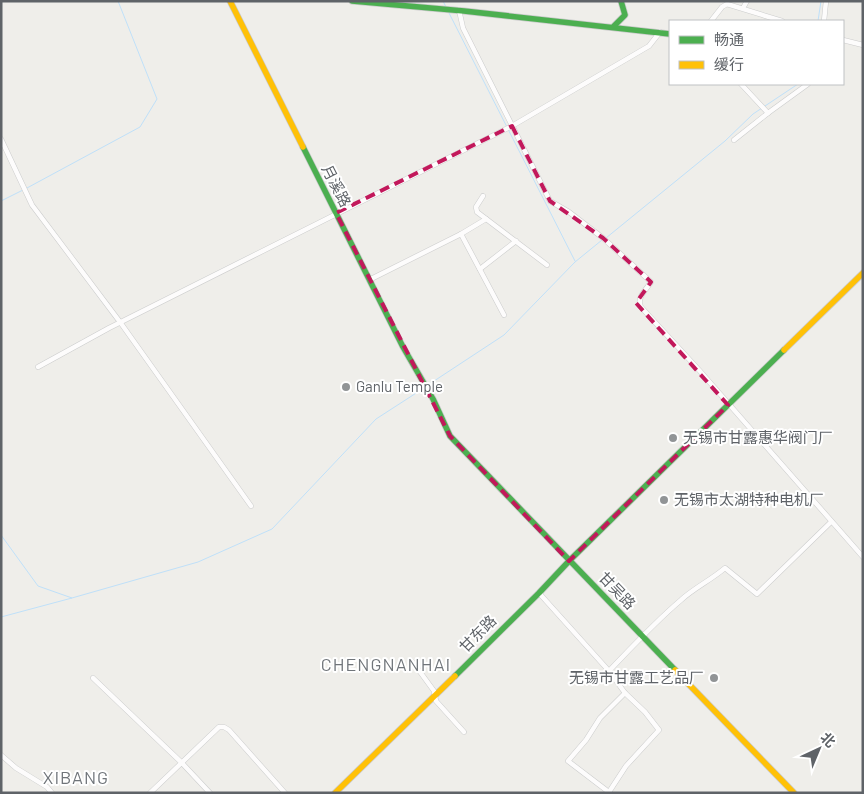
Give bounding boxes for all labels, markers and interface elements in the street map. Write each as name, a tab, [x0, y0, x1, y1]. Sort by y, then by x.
legend	[669, 20, 844, 85]
text: 畅通	[714, 30, 744, 48]
text: 缓行	[714, 55, 744, 73]
street label: 月溪路	[319, 161, 355, 210]
place label: Ganlu Temple	[356, 377, 443, 395]
marker: Ganlu Temple	[340, 381, 352, 393]
place label: 无锡市甘露惠华阀门厂	[683, 428, 833, 446]
marker: 无锡市甘露惠华阀门厂	[667, 432, 679, 444]
place label: 无锡市太湖特种电机厂	[674, 490, 824, 508]
marker: 无锡市太湖特种电机厂	[658, 494, 670, 506]
street label: 甘吴路	[596, 568, 640, 613]
street label: 甘东路	[455, 611, 500, 656]
district label: CHENGNANHAI	[321, 653, 451, 675]
place label: 无锡市甘露工艺品厂	[569, 668, 704, 686]
marker: 无锡市甘露工艺品厂	[708, 672, 720, 684]
north arrow	[794, 724, 844, 774]
text: 北	[817, 728, 839, 750]
district label: XIBANG	[43, 766, 109, 788]

